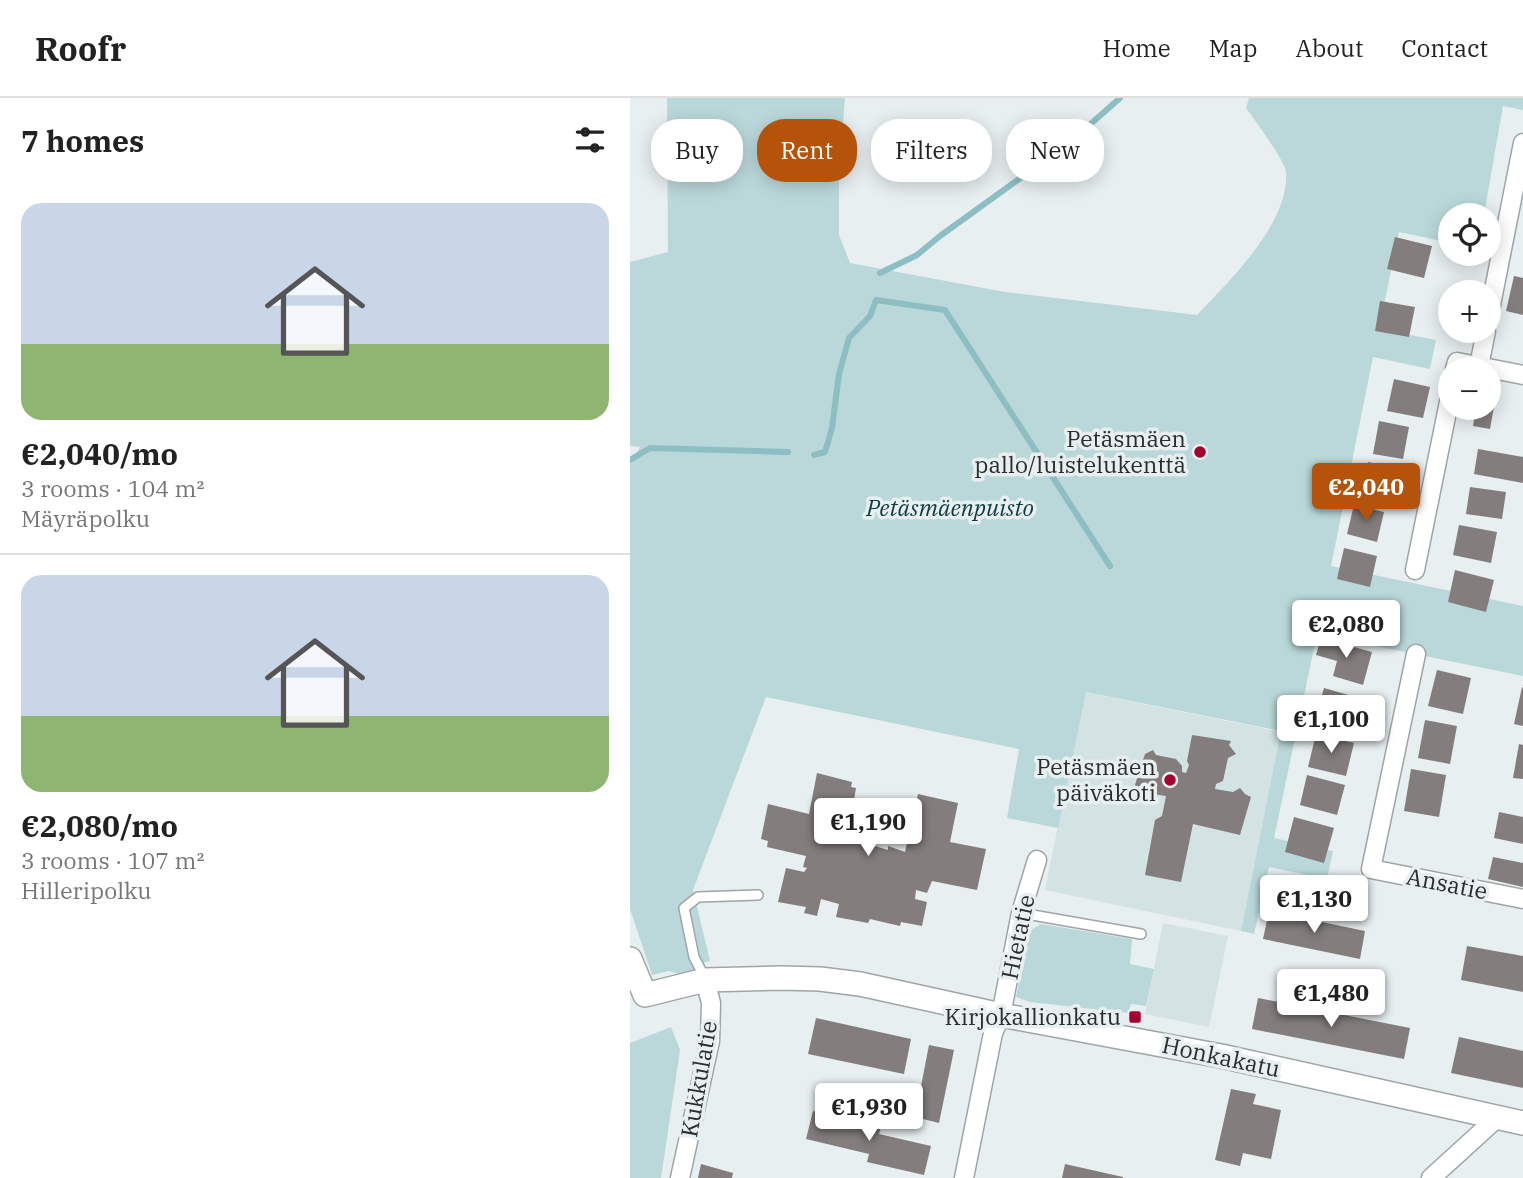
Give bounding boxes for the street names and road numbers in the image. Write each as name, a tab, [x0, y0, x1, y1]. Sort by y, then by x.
street label: Ansatie	[1404, 860, 1490, 906]
street label: Hietatie	[993, 892, 1041, 982]
street label: Kukkulatie	[673, 1018, 723, 1139]
street label: Honkakatu	[1159, 1029, 1283, 1083]

